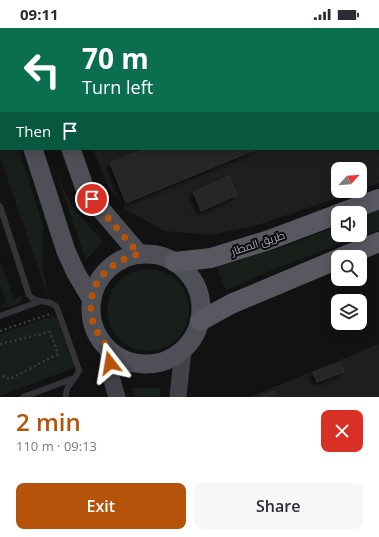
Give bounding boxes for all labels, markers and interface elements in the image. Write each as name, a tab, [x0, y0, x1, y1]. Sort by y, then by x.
text: 09:11	[20, 4, 59, 24]
text: 70 m	[82, 39, 149, 77]
icon: left	[16, 44, 68, 96]
text: Turn left	[82, 75, 153, 99]
icon: arrive	[59, 120, 81, 142]
text: Then	[16, 121, 51, 141]
north arrow	[331, 162, 367, 198]
map controls	[331, 162, 367, 330]
pin	[75, 182, 109, 216]
icon: arrive	[81, 188, 103, 210]
button: sound	[331, 206, 367, 242]
street label: طريق المطار	[228, 227, 287, 259]
button: search	[331, 250, 367, 286]
button: layers	[331, 294, 367, 330]
position arrow	[89, 342, 131, 384]
text: 2 min	[16, 405, 81, 438]
button: close	[321, 410, 363, 452]
text: 110 m · 09:13	[16, 437, 97, 455]
button: Exit	[16, 483, 186, 529]
button: Share	[194, 483, 363, 529]

